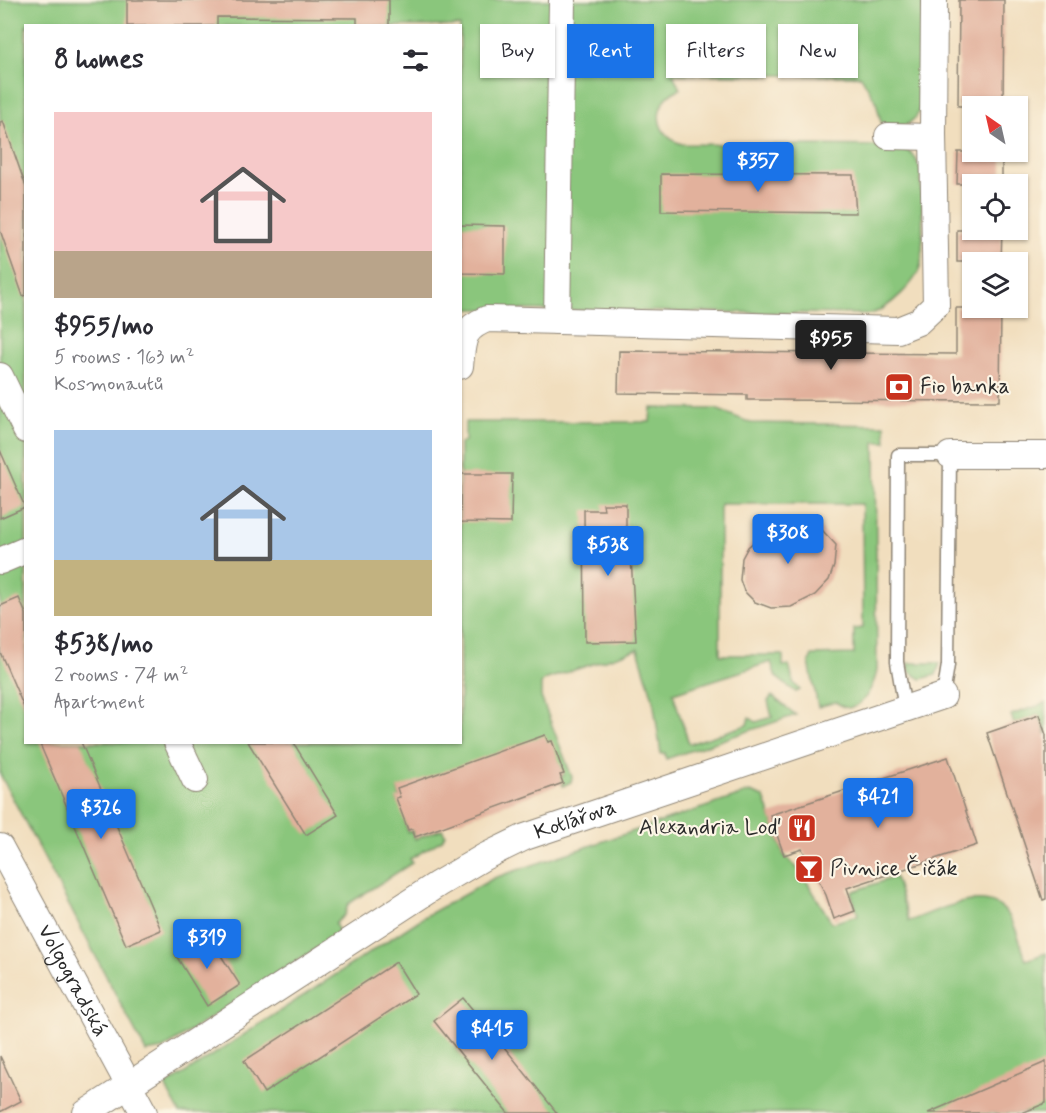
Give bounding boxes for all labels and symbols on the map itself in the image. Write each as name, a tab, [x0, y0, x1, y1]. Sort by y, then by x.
north arrow	[962, 96, 1028, 162]
pin: $357	[722, 142, 794, 193]
pin: $955	[795, 320, 867, 371]
bank icon: Fio banka	[883, 371, 915, 403]
place label: Fio banka	[920, 373, 1010, 401]
pin: $308	[752, 514, 824, 565]
pin: $538	[572, 526, 644, 577]
pin: $421	[842, 778, 914, 829]
pin: $326	[65, 789, 137, 840]
street label: Kotlářova	[531, 793, 620, 847]
restaurant icon: Alexandria Loď	[786, 812, 818, 844]
place label: Alexandria Loď	[639, 814, 781, 842]
bar icon: Pivnice Čičák	[793, 853, 825, 885]
place label: Pivnice Čičák	[830, 854, 958, 883]
pin: $319	[171, 919, 243, 970]
street label: Volgogradská	[31, 920, 114, 1042]
pin: $415	[456, 1010, 528, 1061]

